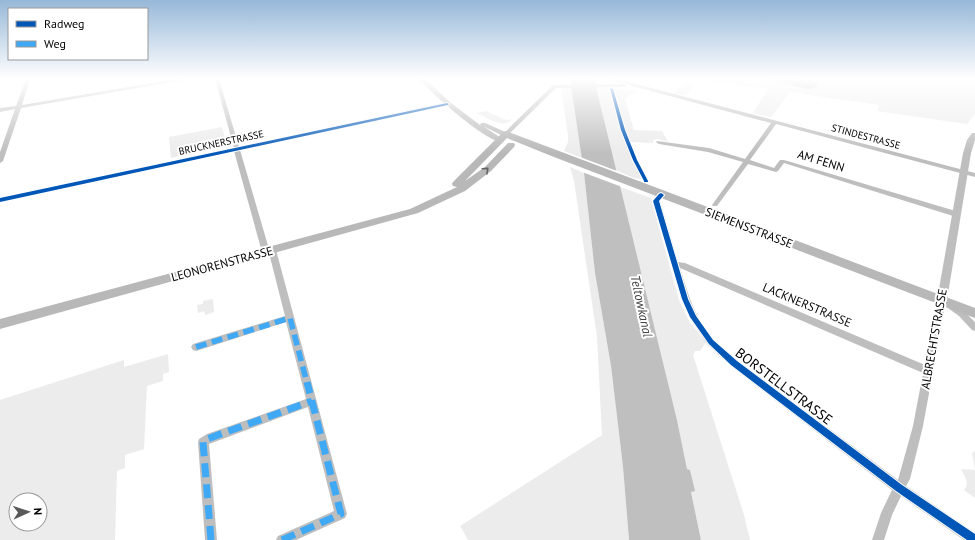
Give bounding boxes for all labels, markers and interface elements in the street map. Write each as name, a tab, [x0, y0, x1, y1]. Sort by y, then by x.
legend	[8, 8, 148, 60]
text: Radweg	[44, 16, 85, 31]
text: Weg	[44, 36, 66, 51]
street label: STINDESTRASSE	[830, 121, 902, 152]
street label: BRUCKNERSTRASSE	[177, 127, 265, 158]
street label: AM FENN	[796, 146, 847, 175]
one-way arrow	[481, 168, 489, 175]
street label: SIEMENSSTRASSE	[703, 204, 795, 251]
street label: LEONORENSTRASSE	[169, 243, 274, 284]
water label: Teltowkanal	[627, 274, 656, 339]
street label: LACKNERSTRASSE	[761, 279, 854, 330]
street label: ALBRECHTSTRASSE	[917, 288, 950, 390]
street label: BORSTELLSTRASSE	[732, 344, 836, 428]
north arrow	[8, 492, 48, 532]
text: N	[31, 507, 45, 515]

